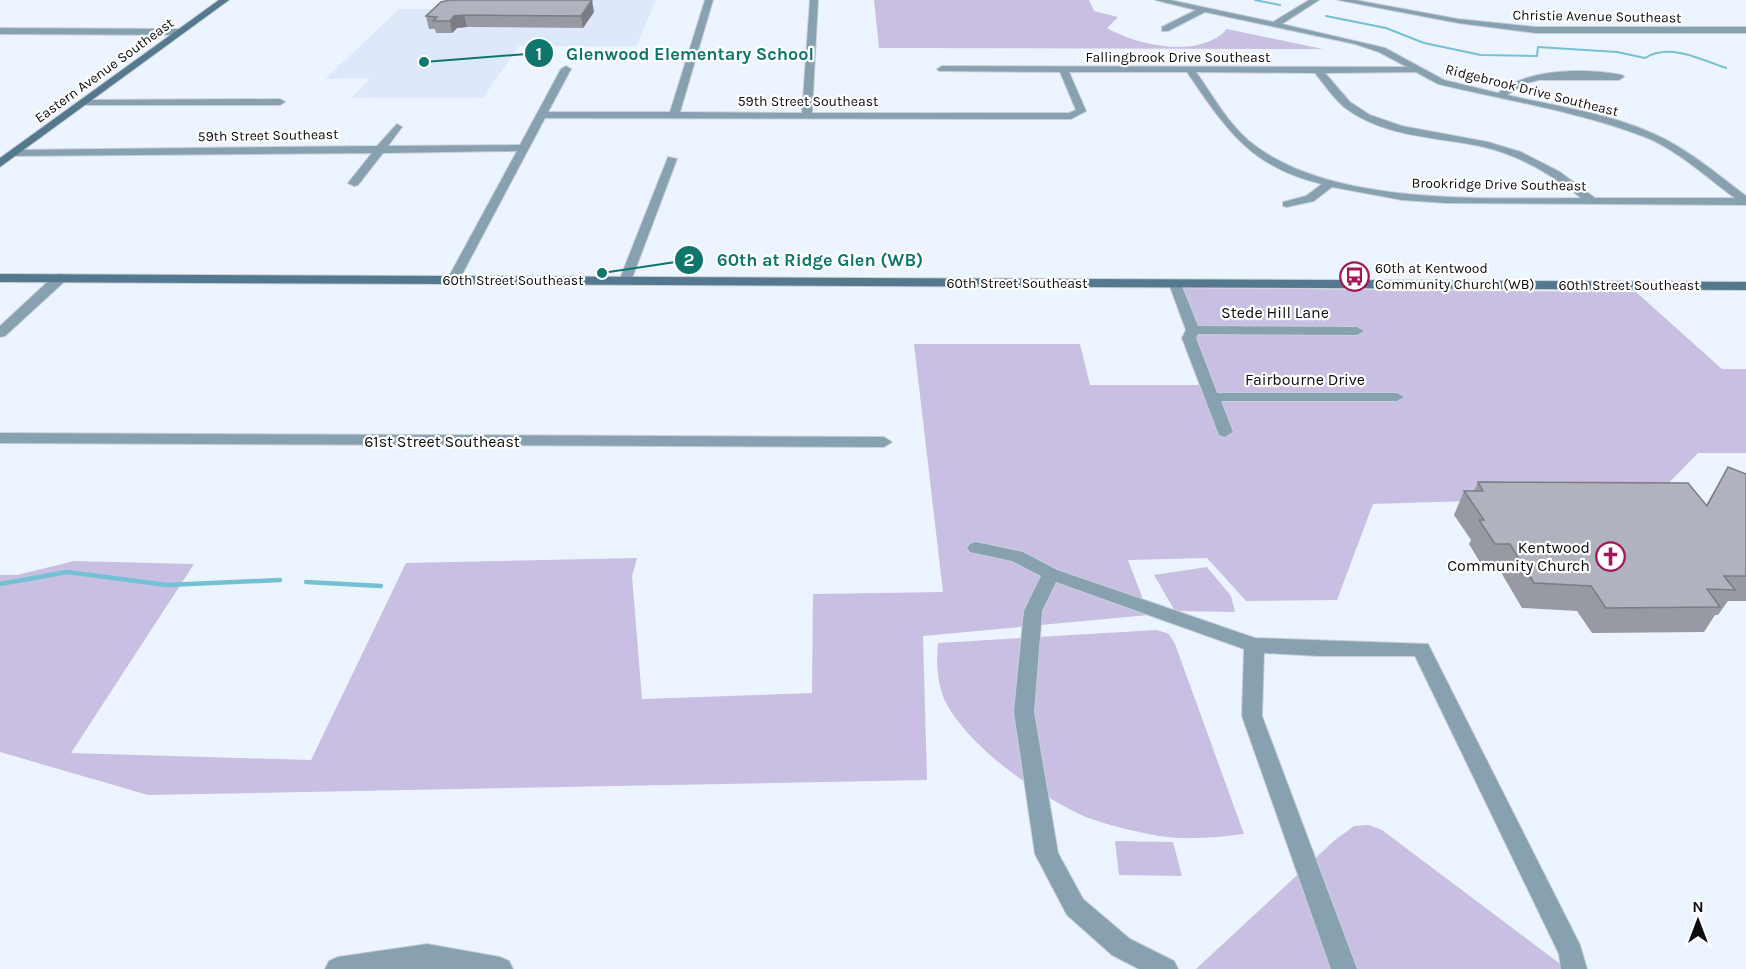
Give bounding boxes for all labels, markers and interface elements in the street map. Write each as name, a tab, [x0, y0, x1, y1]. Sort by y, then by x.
street label: Christie Avenue Southeast	[1512, 7, 1682, 26]
street label: Eastern Avenue Southeast	[32, 14, 177, 126]
callout: Glenwood Elementary School	[524, 35, 826, 71]
text: 1	[536, 43, 542, 65]
text: Glenwood Elementary School	[566, 43, 814, 65]
street label: Fallingbrook Drive Southeast	[1086, 49, 1270, 66]
street label: Ridgebrook Drive Southeast	[1444, 61, 1620, 120]
street label: 59th Street Southeast	[738, 93, 878, 110]
street label: 59th Street Southeast	[198, 126, 338, 145]
street label: Brookridge Drive Southeast	[1411, 174, 1587, 195]
callout: 60th at Ridge Glen (WB)	[674, 242, 935, 278]
text: 2	[684, 249, 694, 271]
text: 60th at Ridge Glen (WB)	[717, 249, 923, 271]
bus stop icon: 60th at Kentwood Community Church (WB)	[1338, 260, 1370, 292]
place label: 60th at Kentwood Community Church (WB)	[1375, 260, 1534, 293]
street label: 60th Street Southeast	[443, 272, 583, 289]
street label: 60th Street Southeast	[947, 275, 1087, 292]
street label: 60th Street Southeast	[1559, 277, 1699, 294]
street label: Stede Hill Lane	[1221, 303, 1329, 322]
street label: Fairbourne Drive	[1245, 370, 1365, 389]
street label: 61st Street Southeast	[364, 432, 520, 451]
place label: Kentwood Community Church	[1447, 538, 1590, 575]
church icon: Kentwood Community Church	[1595, 540, 1627, 572]
north arrow	[1668, 891, 1728, 951]
text: N	[1692, 897, 1704, 916]

